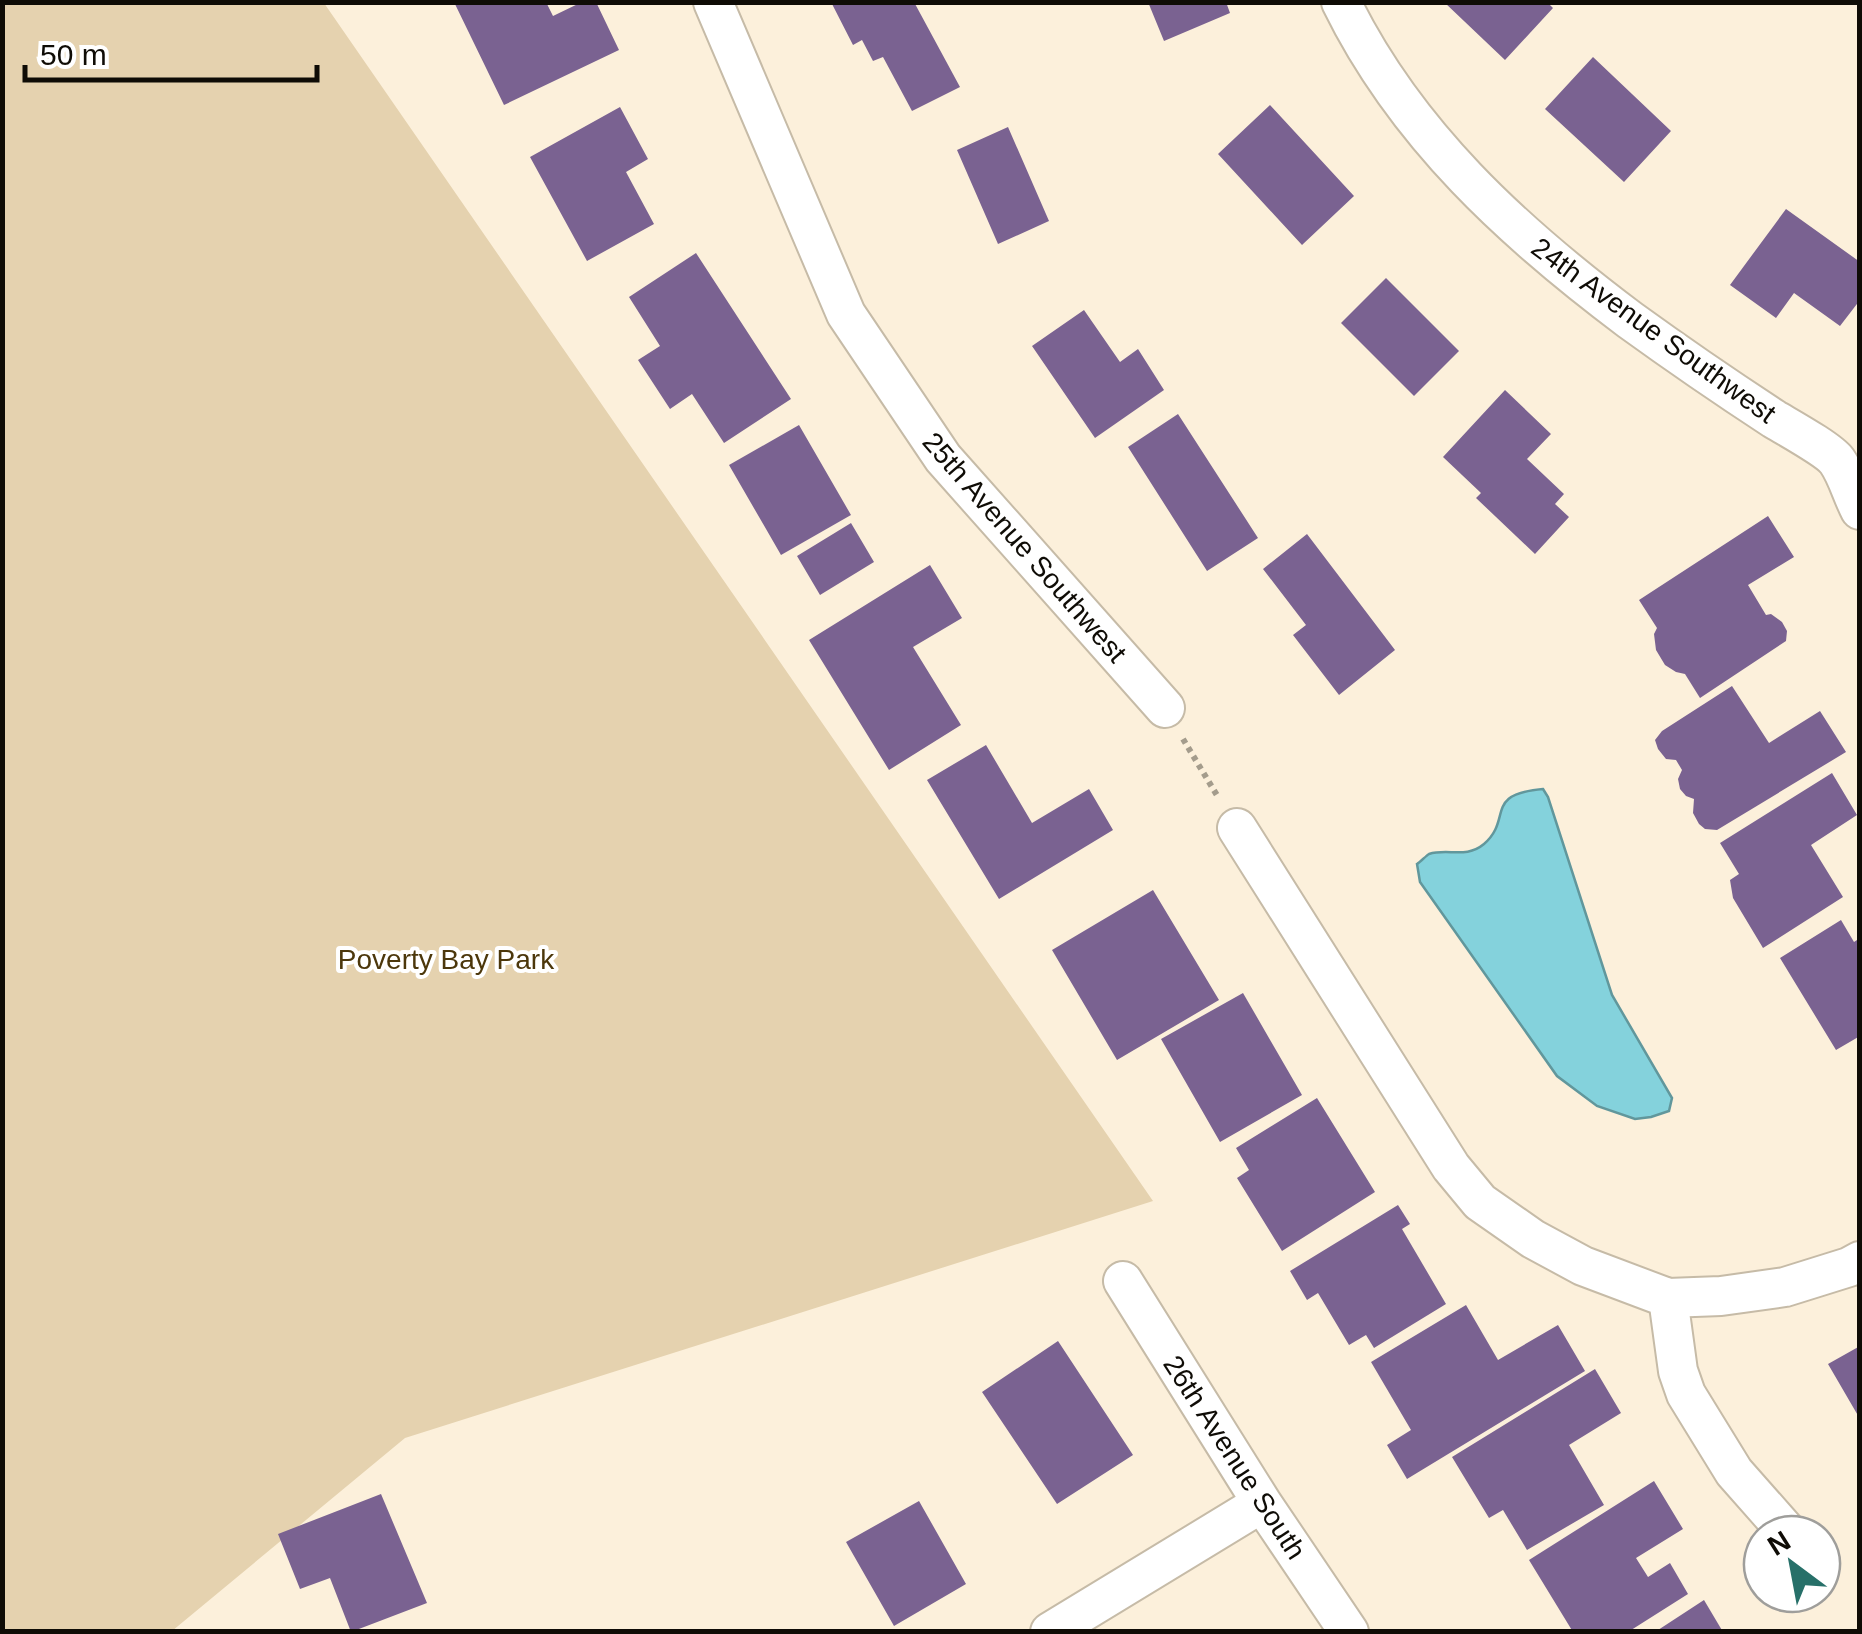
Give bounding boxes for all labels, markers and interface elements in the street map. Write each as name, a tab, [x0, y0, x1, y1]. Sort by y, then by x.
scale bar	[25, 20, 318, 82]
text: 50 m	[40, 38, 107, 71]
street label: 24th Avenue Southwest	[1526, 232, 1782, 429]
street label: 25th Avenue Southwest	[917, 426, 1133, 668]
park label: Poverty Bay Park	[338, 944, 555, 975]
street label: 26th Avenue South	[1157, 1350, 1312, 1565]
north arrow	[1742, 1514, 1842, 1614]
text: N	[1762, 1525, 1796, 1562]

